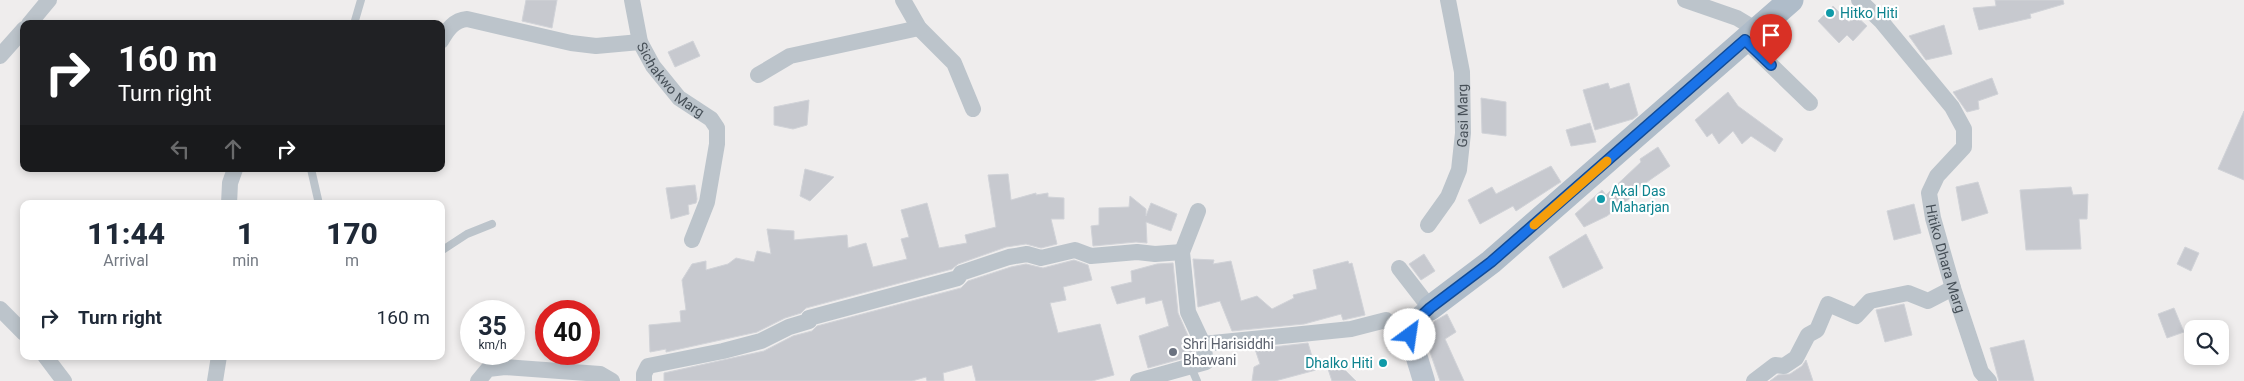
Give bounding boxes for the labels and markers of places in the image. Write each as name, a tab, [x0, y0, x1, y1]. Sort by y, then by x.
place label: Hitko Hiti	[1840, 5, 1898, 21]
marker: Hitko Hiti	[1824, 7, 1836, 19]
pin	[1750, 14, 1792, 65]
place label: Akal Das Maharjan	[1611, 183, 1670, 215]
marker: Akal Das Maharjan	[1595, 193, 1607, 205]
place label: Shri Harisiddhi Bhawani	[1183, 336, 1274, 368]
marker: Shri Harisiddhi Bhawani	[1167, 346, 1179, 358]
place label: Dhalko Hiti	[1305, 355, 1373, 371]
marker: Dhalko Hiti	[1377, 357, 1389, 369]

